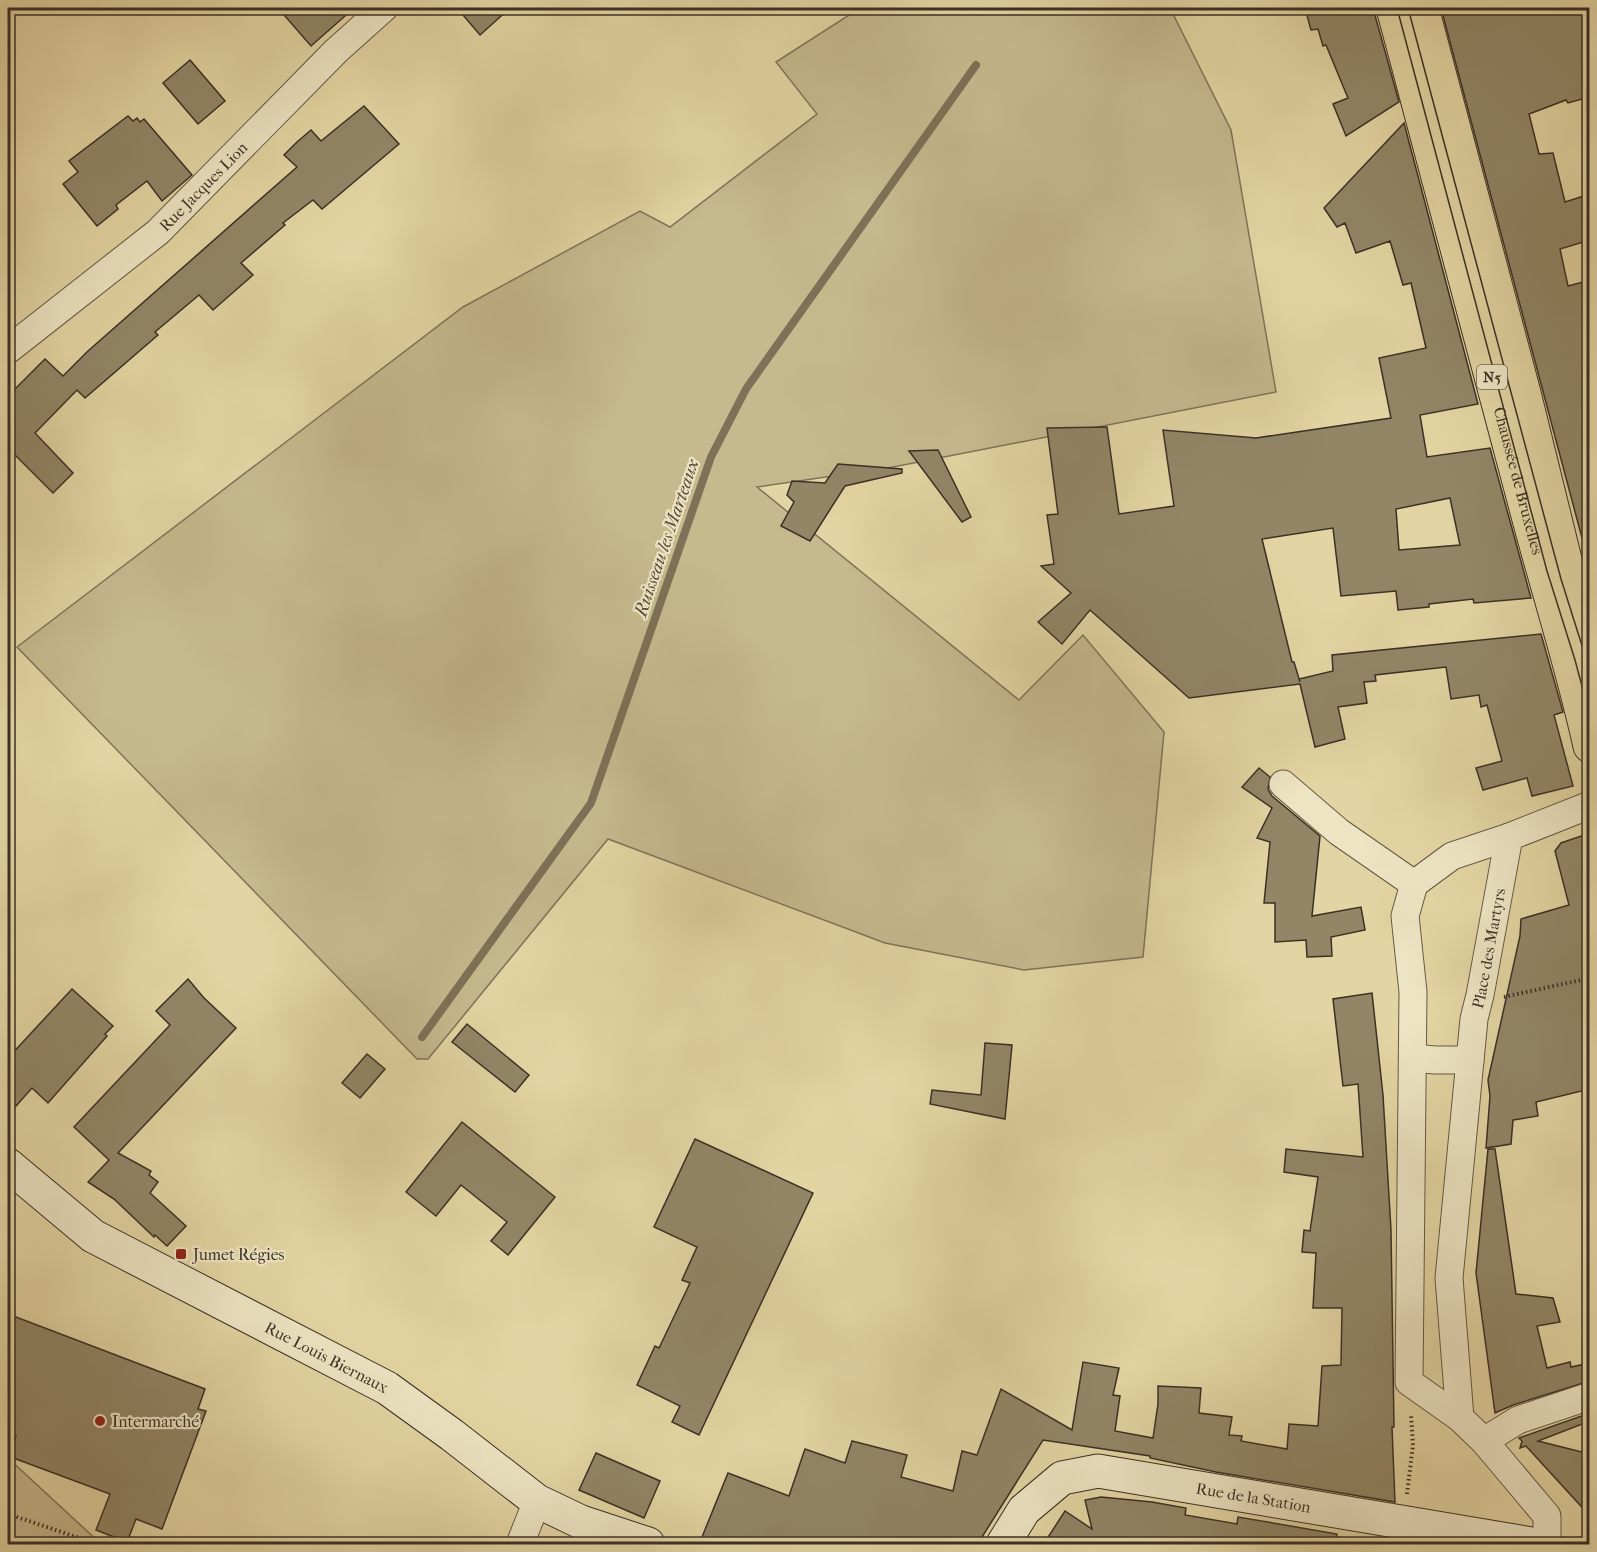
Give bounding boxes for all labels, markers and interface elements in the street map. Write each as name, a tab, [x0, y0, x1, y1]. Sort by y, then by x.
street label: Rue Jacques Lion	[155, 137, 252, 235]
road number: N5	[1477, 365, 1507, 389]
street label: Chaussée de Bruxelles	[1490, 405, 1548, 557]
water label: Ruisseau les Marteaux	[630, 456, 704, 620]
street label: Place des Martyrs	[1468, 887, 1509, 1010]
place label: Jumet Régies	[191, 1245, 285, 1264]
marker: Jumet Régies	[174, 1247, 188, 1261]
street label: Rue Louis Biernaux	[262, 1317, 392, 1397]
place label: Intermarché	[112, 1412, 199, 1431]
marker: Intermarché	[93, 1414, 107, 1428]
street label: Rue de la Station	[1195, 1478, 1313, 1516]

